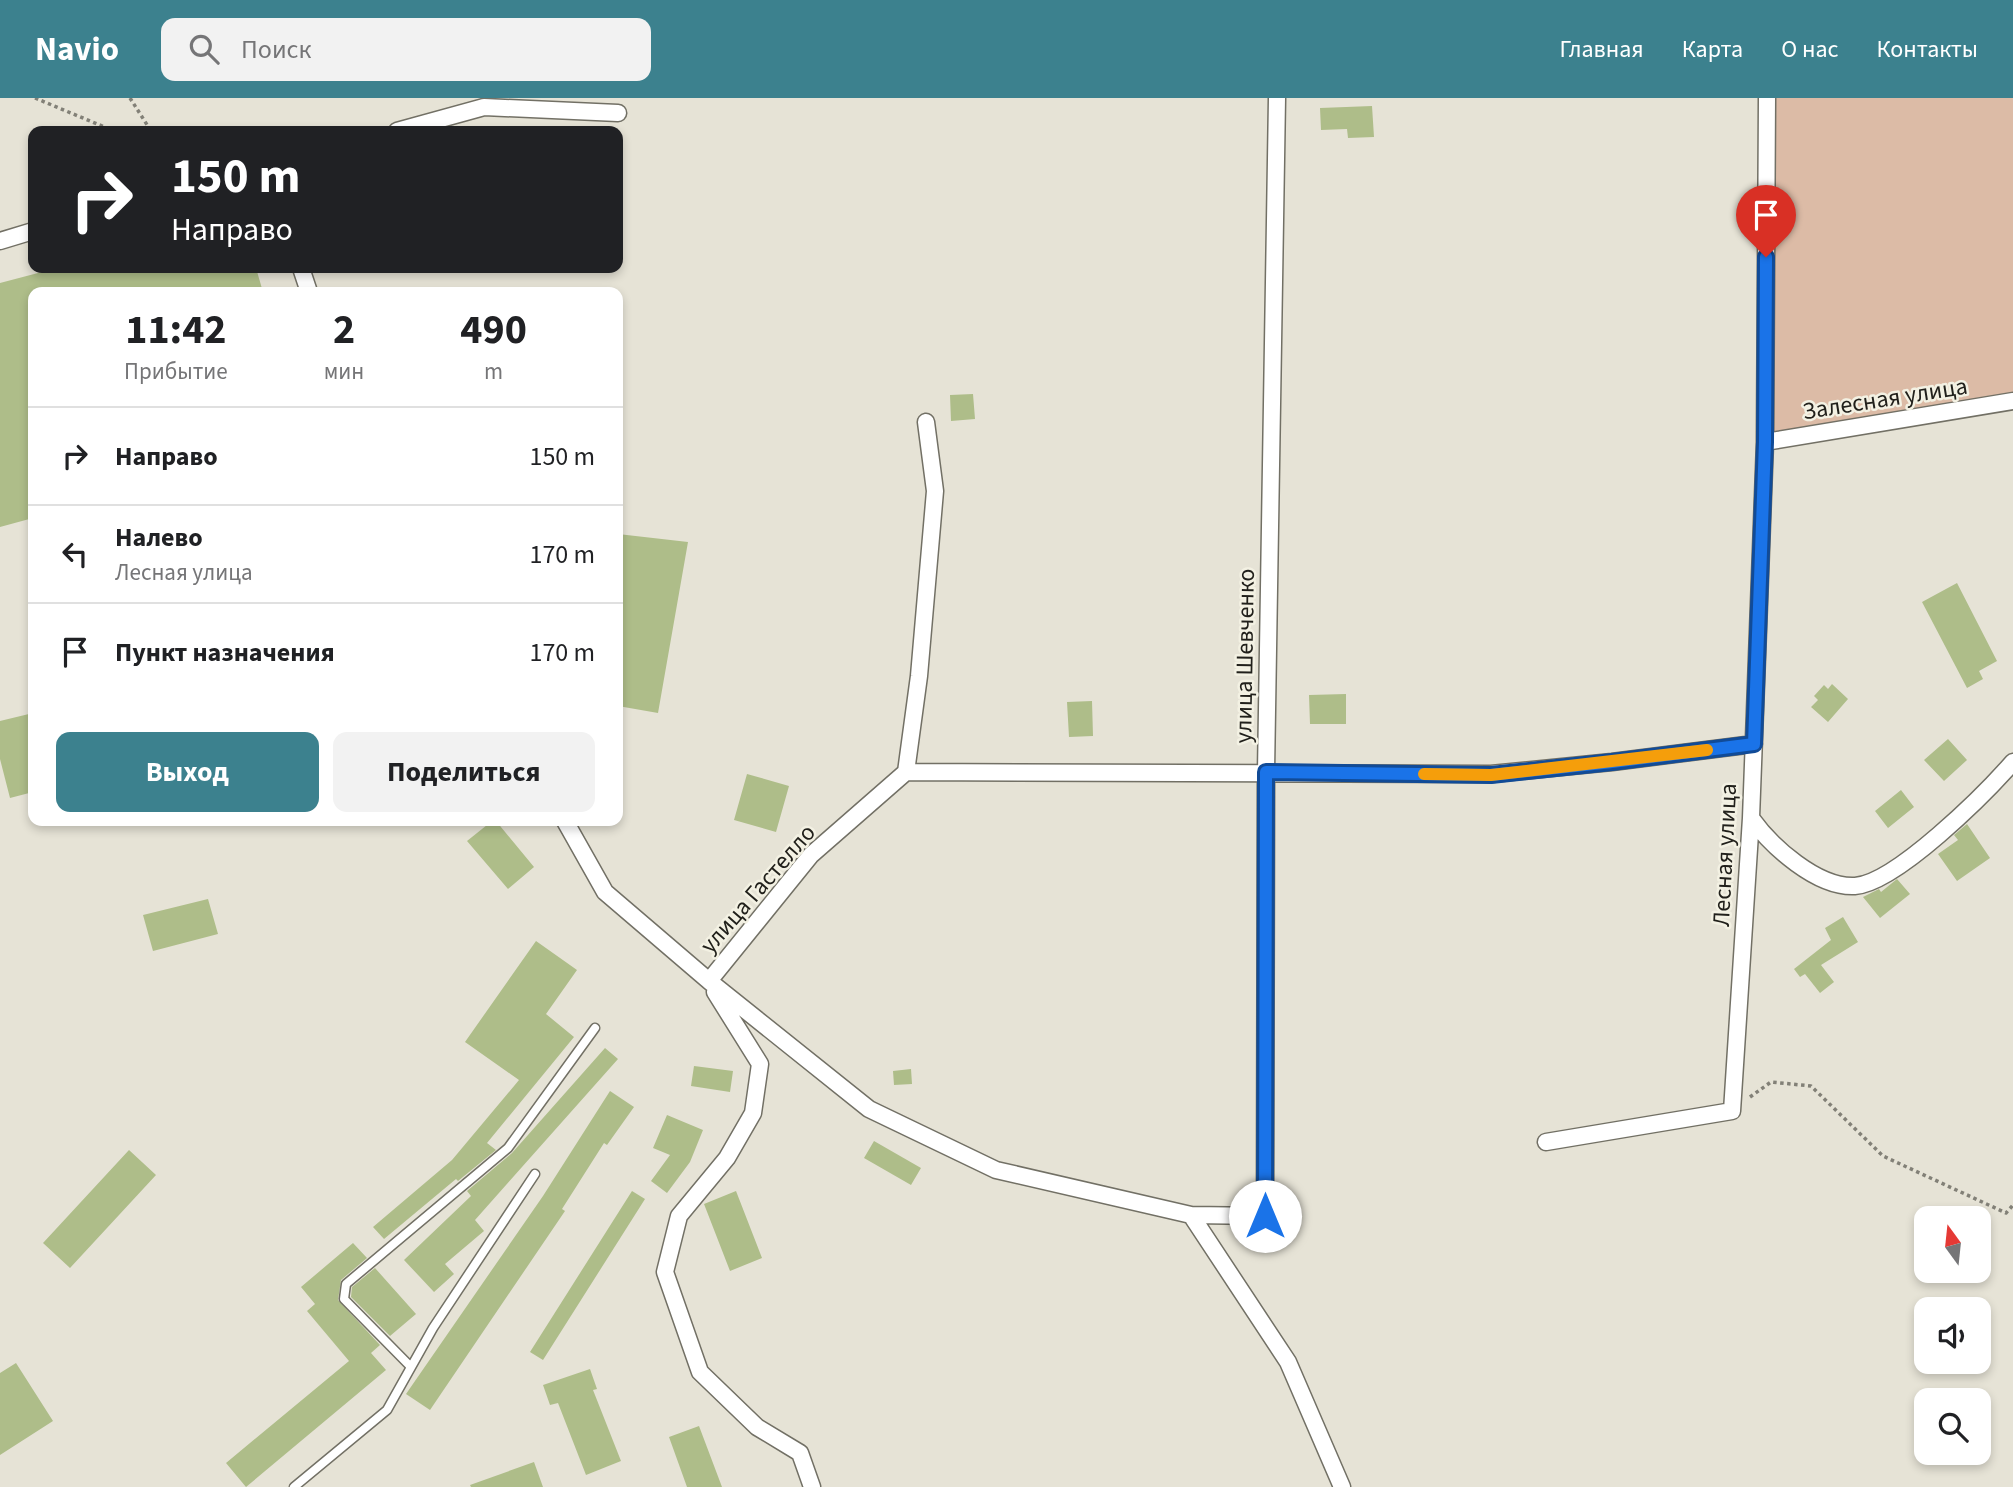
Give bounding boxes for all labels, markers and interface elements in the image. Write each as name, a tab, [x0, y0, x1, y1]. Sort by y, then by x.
search box	[161, 18, 651, 81]
text: Navio	[35, 26, 119, 73]
icon: search	[185, 30, 223, 68]
text: Поиск	[241, 31, 311, 68]
text: Главная	[1559, 32, 1644, 67]
text: Карта	[1682, 32, 1743, 67]
text: О нас	[1781, 32, 1838, 67]
text: Контакты	[1876, 32, 1978, 67]
text: 150 m	[171, 142, 300, 212]
icon: right	[56, 154, 147, 245]
pin	[1736, 185, 1796, 257]
icon: arrive	[1747, 196, 1785, 234]
text: Направо	[171, 207, 293, 253]
text: 11:42	[125, 300, 227, 360]
text: 2	[333, 300, 355, 360]
text: 490	[460, 300, 527, 360]
text: Прибытие	[124, 355, 228, 388]
text: мин	[324, 355, 364, 388]
text: m	[484, 355, 503, 388]
street label: Залесная улица	[1800, 369, 1970, 429]
icon: right	[56, 437, 94, 475]
text: Направо	[115, 438, 218, 475]
text: 150 m	[529, 438, 595, 475]
text: Налево	[115, 519, 203, 556]
icon: left	[56, 535, 94, 573]
text: 170 m	[529, 536, 595, 573]
text: Лесная улица	[115, 556, 253, 589]
street label: улица Шевченко	[1226, 568, 1264, 744]
icon: arrive	[56, 633, 94, 671]
text: Пункт назначения	[115, 634, 335, 671]
text: 170 m	[529, 634, 595, 671]
button: Выход	[56, 732, 319, 812]
button: Поделиться	[333, 732, 595, 812]
street label: Лесная улица	[1704, 782, 1746, 928]
street label: улица Гастелло	[692, 817, 824, 961]
position arrow	[1228, 1179, 1302, 1253]
north arrow	[1914, 1206, 1992, 1283]
map controls	[1914, 1206, 1991, 1465]
button: sound	[1914, 1297, 1991, 1374]
button: search	[1914, 1388, 1991, 1465]

